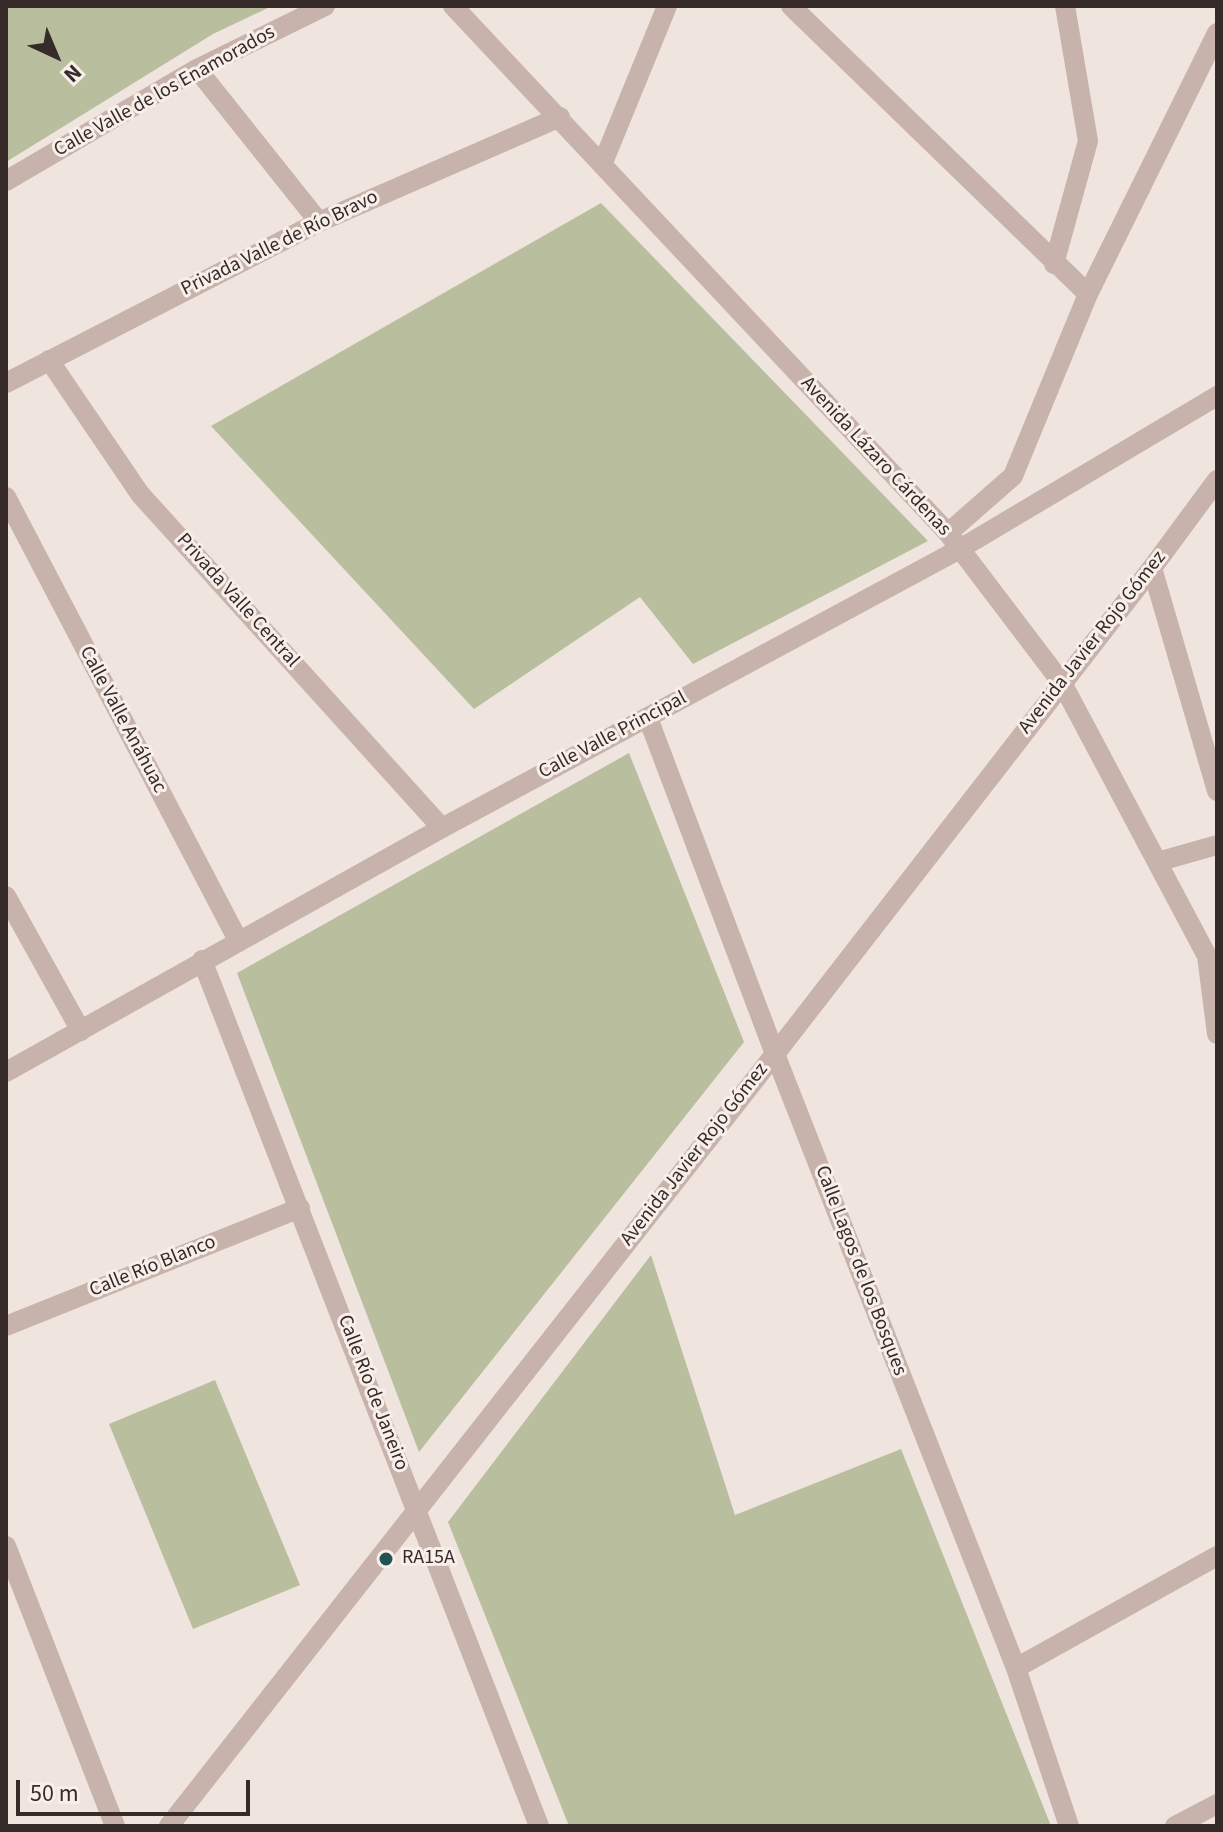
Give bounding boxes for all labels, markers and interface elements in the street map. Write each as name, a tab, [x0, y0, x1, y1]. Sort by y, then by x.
north arrow	[16, 16, 96, 96]
street label: Calle Valle de los Enamorados	[50, 21, 280, 163]
text: N	[56, 57, 89, 90]
street label: Privada Valle de Río Bravo	[178, 186, 382, 302]
street label: Avenida Lázaro Cárdenas	[795, 372, 955, 542]
street label: Privada Valle Central	[170, 529, 304, 673]
street label: Avenida Javier Rojo Gómez	[1014, 547, 1172, 739]
street label: Calle Valle Anáhuac	[73, 643, 171, 797]
street label: Calle Valle Principal	[535, 687, 691, 785]
street label: Avenida Javier Rojo Gómez	[616, 1059, 774, 1251]
street label: Calle Lagos de los Bosques	[809, 1163, 911, 1379]
street label: Calle Río Blanco	[86, 1231, 220, 1303]
street label: Calle Río de Janeiro	[331, 1312, 413, 1474]
place label: RA15A	[402, 1547, 455, 1571]
marker: RA15A	[377, 1550, 395, 1568]
scale bar	[20, 1764, 254, 1814]
text: 50 m	[30, 1776, 79, 1811]

